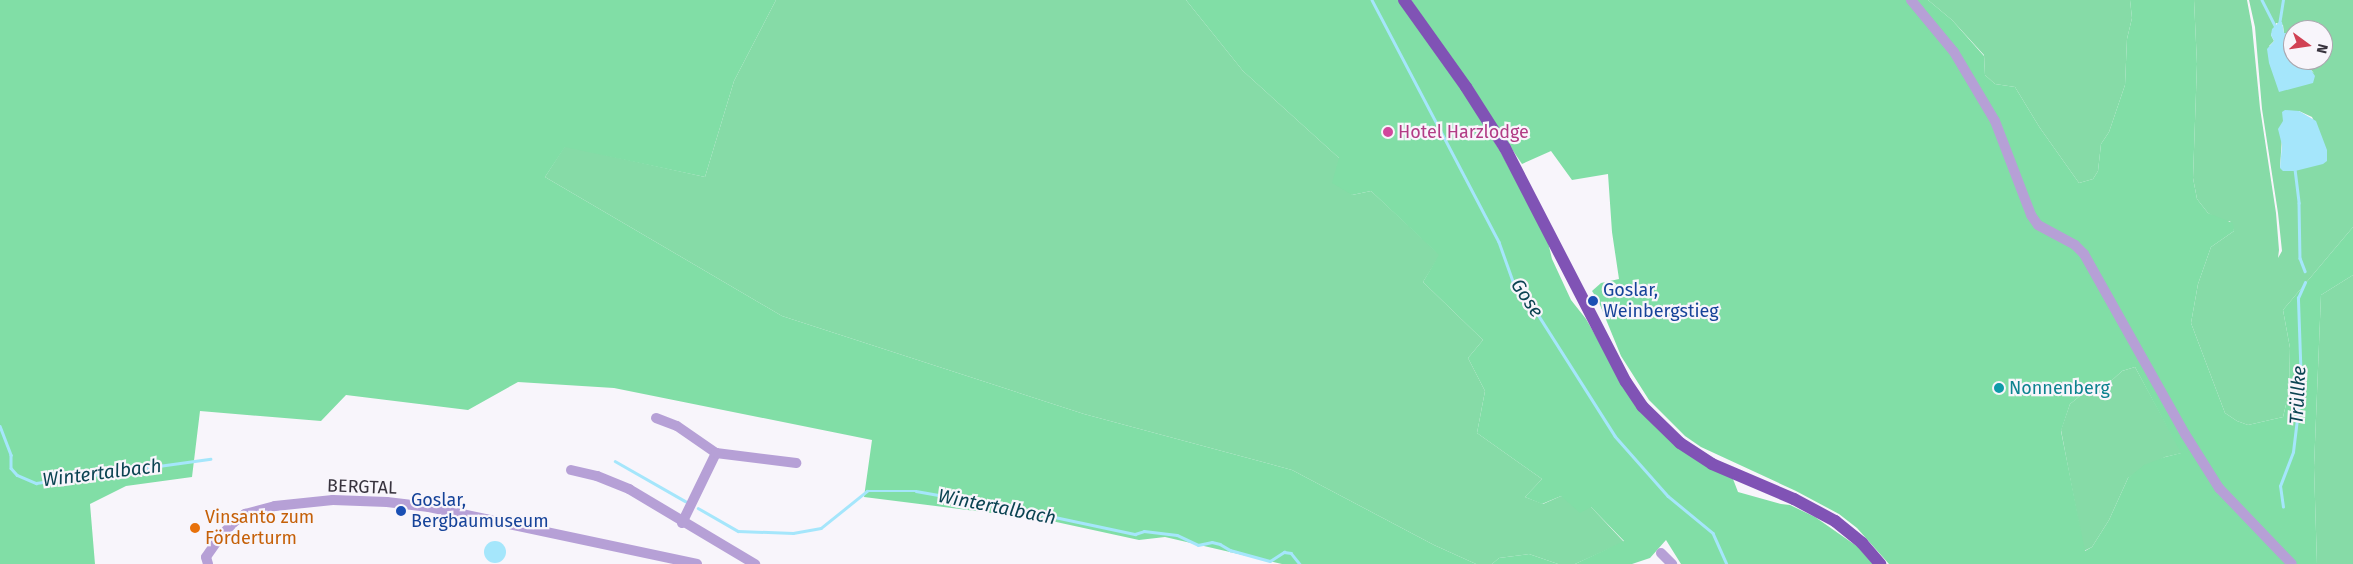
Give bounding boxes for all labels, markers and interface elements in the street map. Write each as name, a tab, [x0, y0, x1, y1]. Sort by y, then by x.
north arrow	[2283, 20, 2333, 70]
text: N	[2313, 42, 2331, 55]
place label: Hotel Harzlodge	[1398, 121, 1529, 143]
marker: Hotel Harzlodge	[1382, 126, 1394, 138]
water label: Gose	[1506, 274, 1548, 322]
place label: Goslar, Weinbergstieg	[1603, 280, 1719, 322]
marker: Goslar, Weinbergstieg	[1587, 295, 1599, 307]
water label: Trüllke	[2285, 365, 2311, 425]
place label: Nonnenberg	[2009, 377, 2110, 399]
marker: Nonnenberg	[1993, 382, 2005, 394]
water label: Wintertalbach	[41, 454, 163, 492]
street label: BERGTAL	[327, 475, 397, 499]
water label: Wintertalbach	[936, 484, 1058, 530]
place label: Goslar, Bergbaumuseum	[411, 490, 549, 532]
marker: Goslar, Bergbaumuseum	[395, 505, 407, 517]
place label: Vinsanto zum Förderturm	[205, 507, 314, 550]
marker: Vinsanto zum Förderturm	[189, 522, 201, 534]

